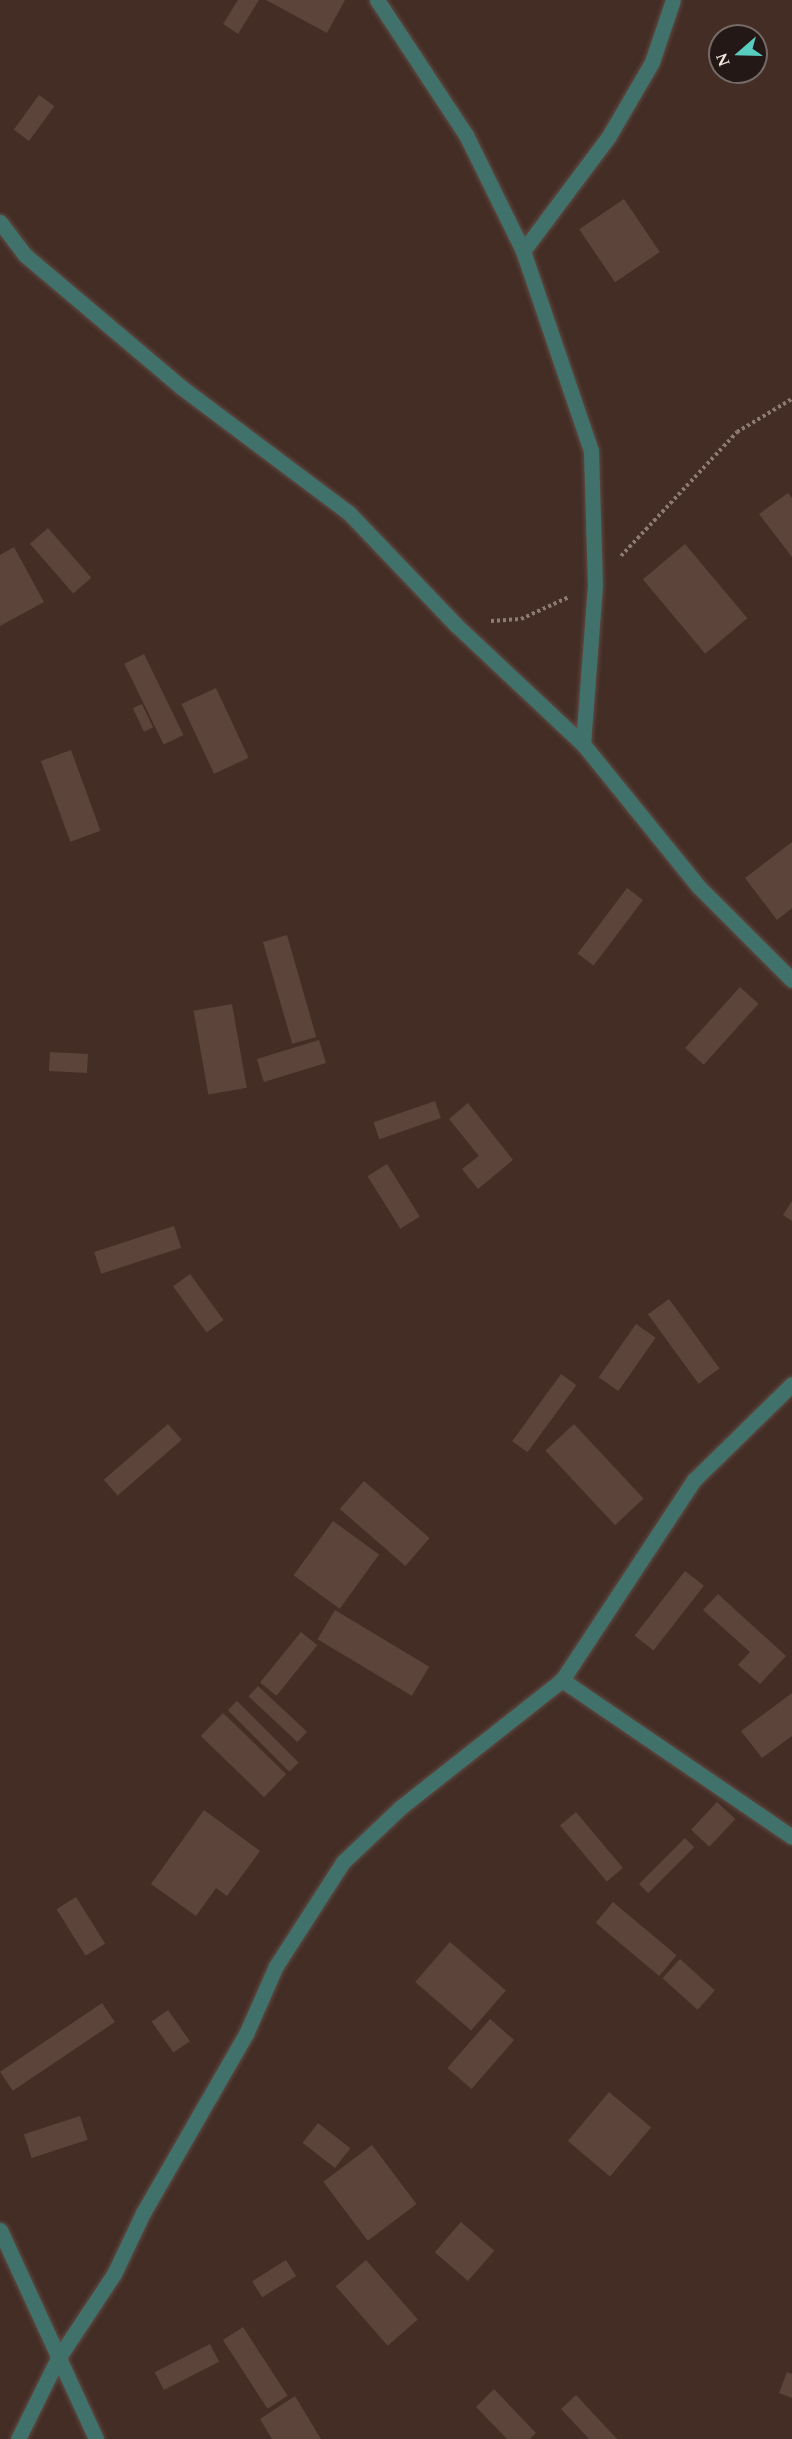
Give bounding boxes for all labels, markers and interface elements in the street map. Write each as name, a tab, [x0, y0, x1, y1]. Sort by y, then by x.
north arrow	[708, 24, 768, 84]
text: N	[709, 49, 736, 70]

